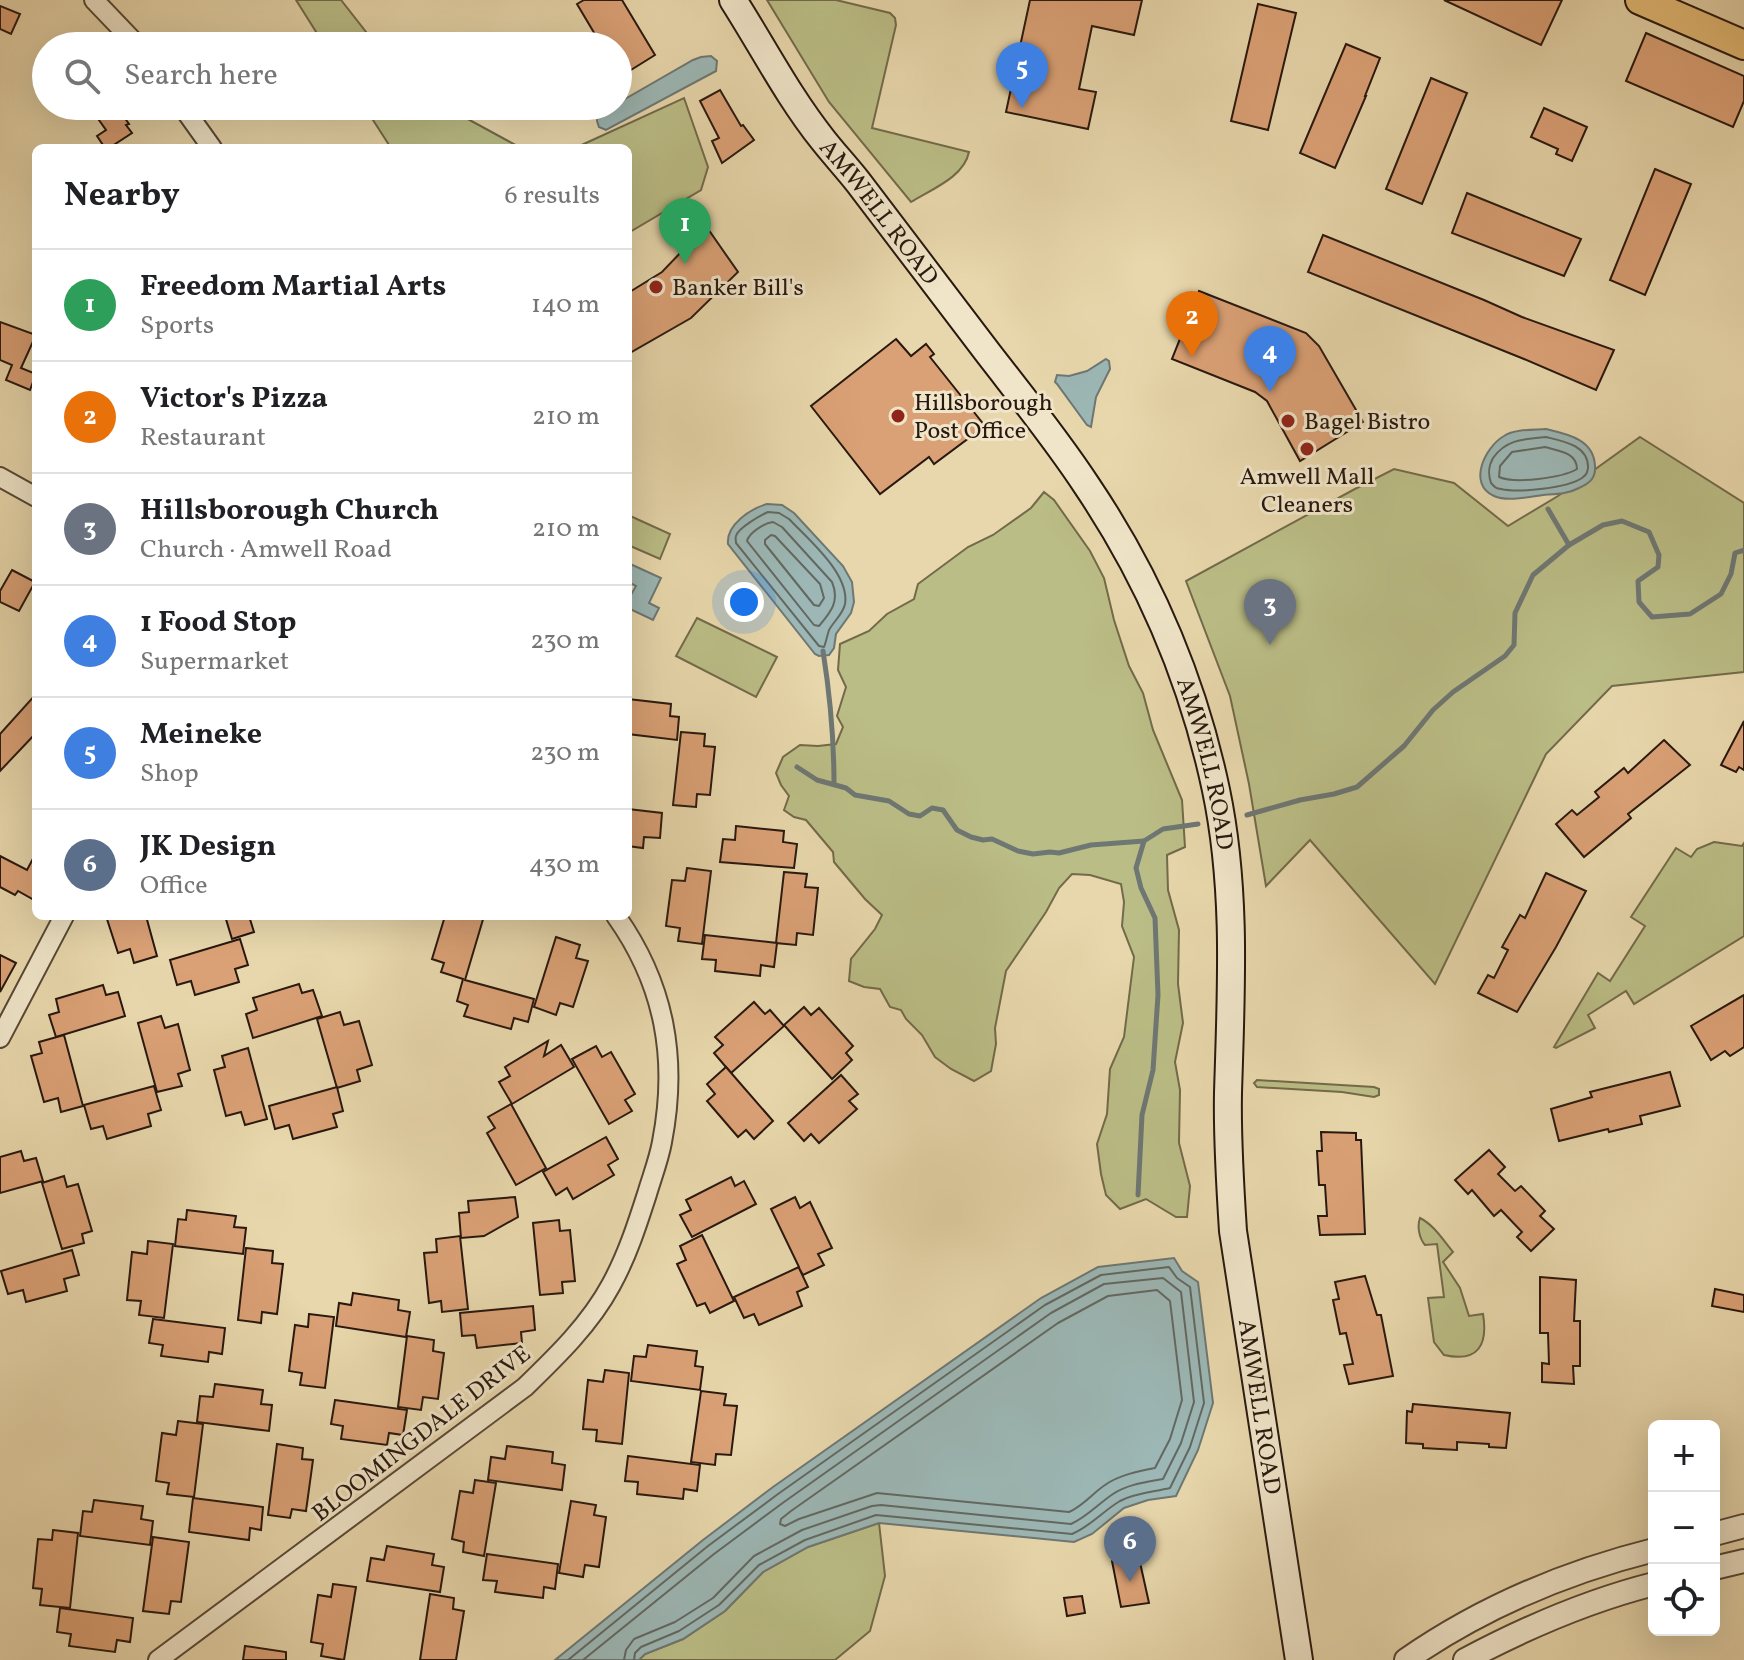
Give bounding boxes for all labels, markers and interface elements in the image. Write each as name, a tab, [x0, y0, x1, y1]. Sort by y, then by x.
search box	[32, 32, 632, 120]
pin: 5	[996, 42, 1048, 108]
icon: search	[60, 54, 104, 98]
text: Search here	[124, 55, 278, 97]
street label: AMWELL ROAD	[810, 133, 946, 293]
text: Nearby	[64, 173, 180, 220]
text: 6 results	[505, 178, 600, 214]
pin: 1	[659, 198, 711, 264]
text: Freedom Martial Arts	[140, 266, 446, 308]
place label: Banker Bill's	[672, 272, 804, 306]
marker: Banker Bill's	[647, 278, 665, 296]
text: 1	[85, 287, 95, 323]
text: 140 m	[531, 287, 600, 323]
pin: 2	[1166, 291, 1218, 357]
text: Sports	[140, 308, 214, 344]
pin: 4	[1244, 326, 1296, 392]
text: Victor's Pizza	[140, 378, 328, 420]
place label: Hillsborough Post Office	[914, 387, 1053, 449]
text: 2	[83, 399, 97, 435]
text: 210 m	[532, 399, 600, 435]
place label: Bagel Bistro	[1304, 406, 1430, 440]
marker: Hillsborough Post Office	[889, 407, 907, 425]
marker: Bagel Bistro	[1279, 412, 1297, 430]
text: Restaurant	[140, 420, 266, 456]
marker: Amwell Mall Cleaners	[1298, 440, 1316, 458]
place label: Amwell Mall Cleaners	[1240, 461, 1374, 523]
text: Hillsborough Church	[140, 490, 439, 532]
text: 3	[83, 511, 97, 547]
text: 210 m	[532, 511, 600, 547]
text: Church · Amwell Road	[140, 532, 392, 568]
pin: 3	[1244, 579, 1296, 645]
your location	[724, 582, 764, 622]
text: 1 Food Stop	[140, 602, 297, 644]
text: 4	[82, 623, 98, 659]
text: 230 m	[530, 623, 600, 659]
text: Supermarket	[140, 644, 289, 680]
street label: AMWELL ROAD	[1166, 673, 1240, 852]
text: Meineke	[140, 714, 262, 756]
text: 5	[84, 735, 96, 771]
text: 230 m	[530, 735, 600, 771]
text: Shop	[140, 756, 199, 792]
text: JK Design	[140, 826, 276, 868]
text: 6	[83, 847, 97, 883]
text: 430 m	[529, 847, 600, 883]
text: Office	[140, 868, 208, 904]
street label: AMWELL ROAD	[1228, 1317, 1288, 1497]
street label: BLOOMINGDALE DRIVE	[306, 1338, 539, 1531]
map controls	[1648, 1420, 1720, 1636]
button: +	[1648, 1420, 1720, 1492]
button: −	[1648, 1492, 1720, 1564]
pin: 6	[1104, 1516, 1156, 1582]
button: locate	[1648, 1564, 1720, 1636]

